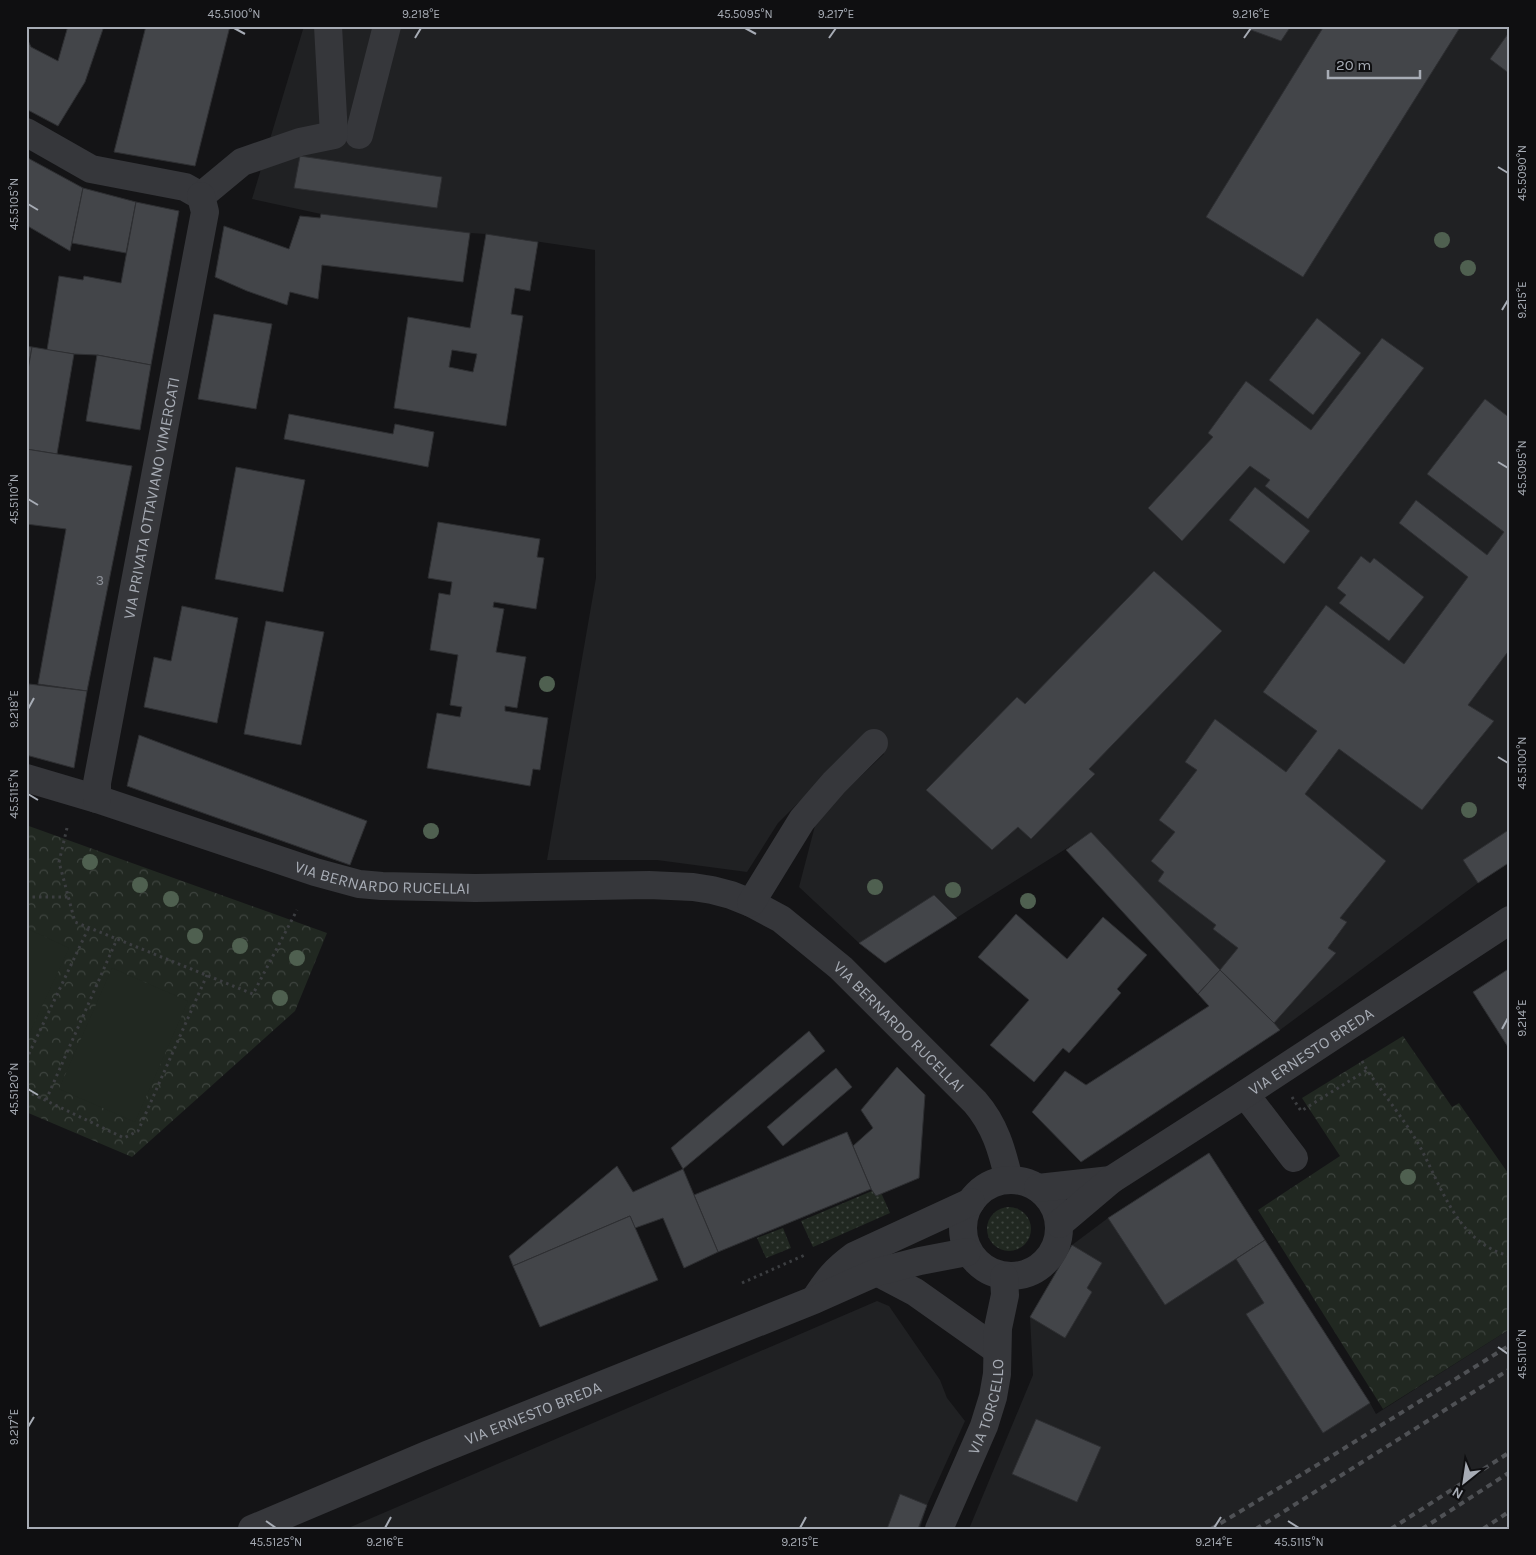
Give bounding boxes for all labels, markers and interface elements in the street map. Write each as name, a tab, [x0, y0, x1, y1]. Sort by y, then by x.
text: 45.5100°N	[208, 7, 260, 21]
text: 9.218°E	[402, 7, 440, 21]
text: 45.5095°N	[717, 7, 773, 21]
text: 9.217°E	[818, 7, 854, 21]
text: 9.216°E	[1232, 7, 1270, 21]
scale bar	[1328, 48, 1421, 80]
text: 20 m	[1336, 56, 1371, 74]
text: 45.5090°N	[1515, 145, 1529, 201]
text: 45.5105°N	[7, 178, 21, 230]
text: 9.215°E	[1515, 281, 1529, 319]
street label: VIA PRIVATA OTTAVIANO VIMERCATI	[119, 376, 184, 621]
text: 45.5095°N	[1515, 440, 1529, 496]
text: 45.5110°N	[7, 474, 21, 524]
house number: 3	[96, 572, 104, 589]
text: 9.218°E	[7, 690, 21, 728]
text: 45.5100°N	[1515, 737, 1529, 789]
text: 45.5115°N	[7, 769, 21, 819]
street label: VIA BERNARDO RUCELLAI	[292, 857, 470, 898]
street label: VIA BERNARDO RUCELLAI	[830, 957, 968, 1096]
text: 9.214°E	[1515, 999, 1529, 1037]
street label: VIA ERNESTO BREDA	[1245, 1003, 1377, 1099]
text: 45.5120°N	[7, 1063, 21, 1115]
text: 45.5110°N	[1515, 1329, 1529, 1379]
street label: VIA TORCELLO	[964, 1359, 1007, 1457]
street label: VIA ERNESTO BREDA	[462, 1377, 604, 1449]
text: 9.217°E	[7, 1409, 21, 1445]
north arrow	[1438, 1458, 1488, 1508]
text: N	[1449, 1483, 1466, 1503]
text: 45.5125°N	[250, 1535, 302, 1549]
text: 9.216°E	[366, 1535, 404, 1549]
text: 9.215°E	[781, 1535, 819, 1549]
text: 9.214°E	[1195, 1535, 1233, 1549]
text: 45.5115°N	[1274, 1535, 1324, 1549]

